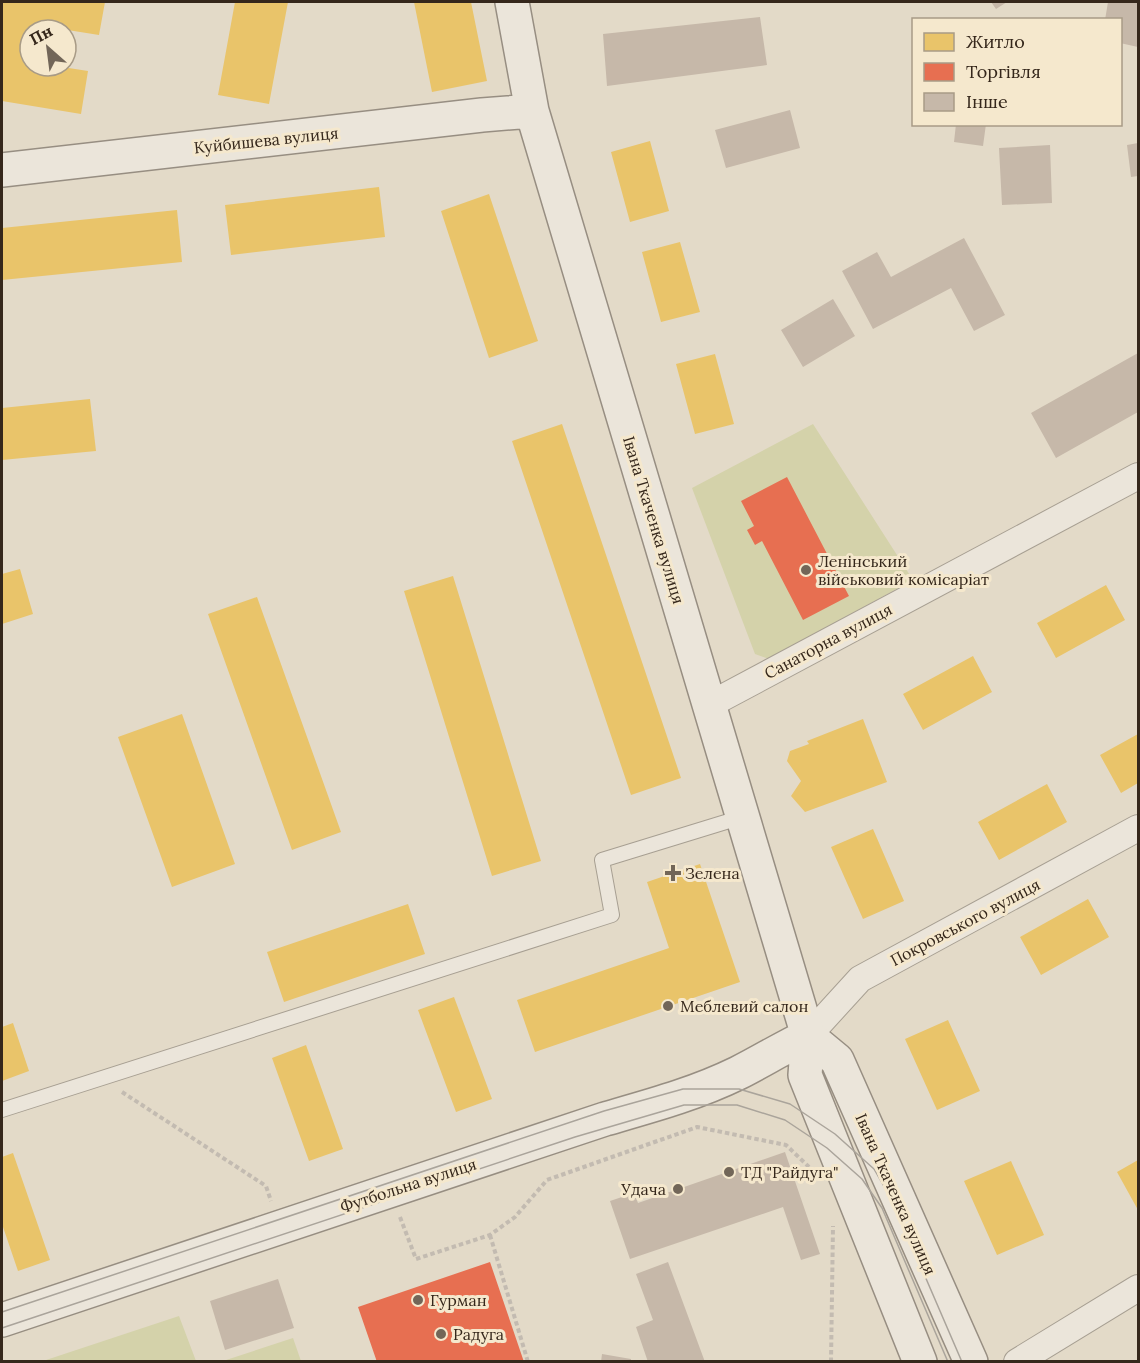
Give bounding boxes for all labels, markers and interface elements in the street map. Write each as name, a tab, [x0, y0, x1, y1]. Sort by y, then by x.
north arrow	[18, 18, 78, 78]
legend	[912, 18, 1122, 126]
text: Пн	[26, 20, 56, 49]
text: Житло	[966, 30, 1025, 53]
text: Торгівля	[966, 60, 1041, 83]
text: Інше	[966, 90, 1008, 113]
street label: Куйбишева вулиця	[193, 122, 339, 158]
street label: Івана Ткаченка вулиця	[619, 434, 689, 606]
place label: Ленінський військовий комісаріат	[818, 551, 989, 589]
marker: Ленінський військовий комісаріат	[799, 563, 813, 577]
street label: Санаторна вулиця	[761, 599, 895, 683]
place label: Зелена	[685, 863, 740, 883]
marker: Зелена	[666, 866, 680, 880]
street label: Покровського вулиця	[887, 874, 1043, 970]
place label: Меблевий салон	[680, 996, 808, 1016]
marker: Меблевий салон	[661, 999, 675, 1013]
street label: Івана Ткаченка вулиця	[851, 1110, 941, 1278]
street label: Футбольна вулиця	[337, 1153, 479, 1217]
place label: ТД "Райдуга"	[741, 1162, 839, 1182]
marker: ТД "Райдуга"	[722, 1165, 736, 1179]
place label: Удача	[620, 1179, 666, 1199]
marker: Удача	[671, 1182, 685, 1196]
place label: Гурман	[430, 1290, 487, 1310]
marker: Гурман	[411, 1293, 425, 1307]
place label: Радуга	[453, 1324, 504, 1344]
marker: Радуга	[434, 1327, 448, 1341]

